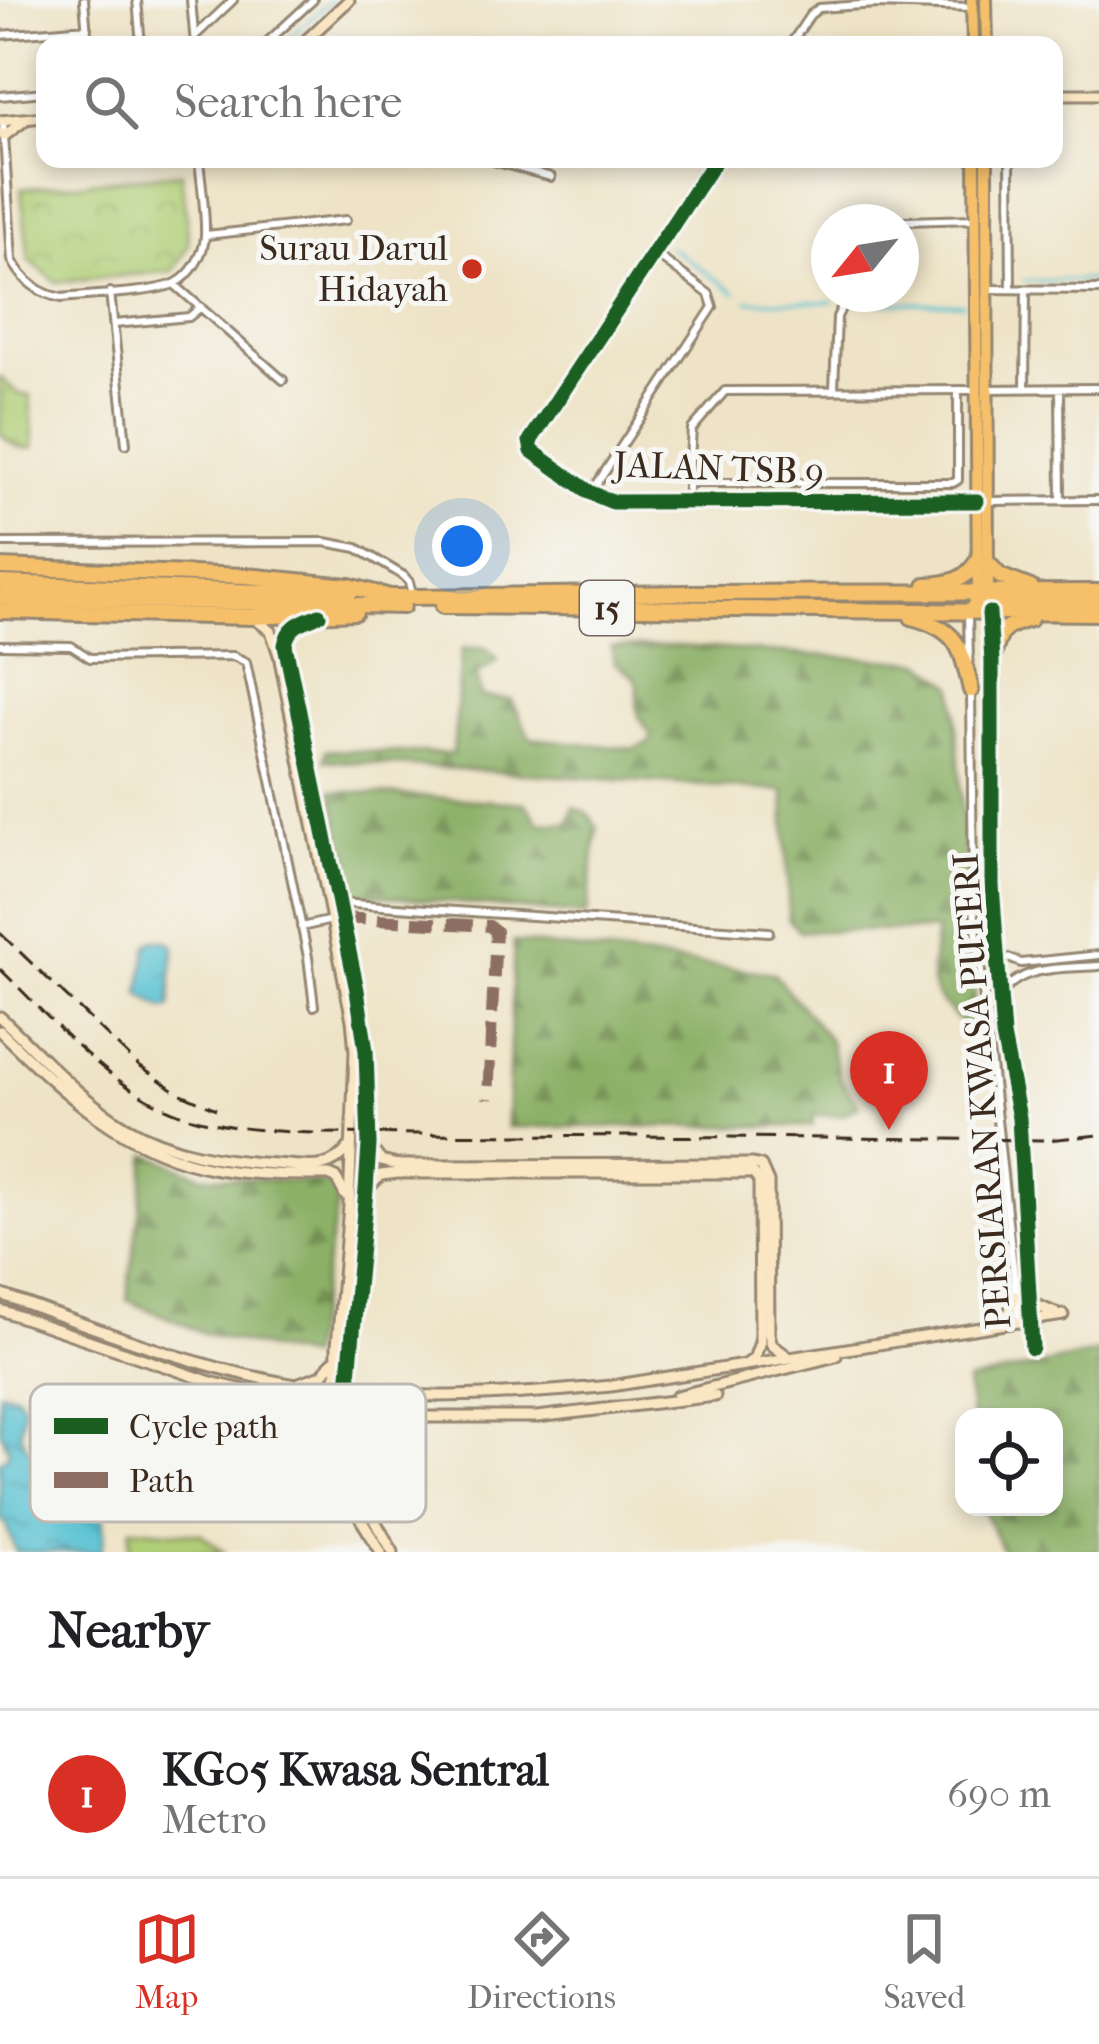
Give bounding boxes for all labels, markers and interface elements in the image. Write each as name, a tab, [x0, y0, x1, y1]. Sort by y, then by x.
search box	[36, 36, 1063, 168]
icon: search	[78, 69, 144, 135]
text: Search here	[174, 76, 402, 129]
north arrow	[811, 204, 919, 312]
place label: Surau Darul Hidayah	[259, 227, 448, 310]
marker: Surau Darul Hidayah	[459, 256, 485, 282]
street label: JALAN TSB 9	[610, 443, 825, 493]
your location	[432, 516, 492, 576]
road number: 15	[580, 581, 634, 635]
street label: PERSIARAN KWASA PUTERI	[944, 851, 1020, 1331]
pin: 1	[850, 1031, 928, 1130]
legend	[30, 1384, 426, 1522]
text: Cycle path	[129, 1408, 279, 1447]
map controls	[955, 1408, 1063, 1516]
button: locate	[955, 1408, 1063, 1516]
text: Path	[129, 1462, 195, 1501]
text: Nearby	[48, 1600, 209, 1660]
text: KG05 Kwasa Sentral	[162, 1744, 549, 1797]
text: 1	[80, 1771, 94, 1817]
text: 690 m	[947, 1771, 1051, 1817]
text: Metro	[162, 1797, 267, 1843]
tab: Map	[134, 1906, 200, 2017]
tab: Directions	[467, 1906, 616, 2017]
tab: Saved	[883, 1906, 965, 2017]

